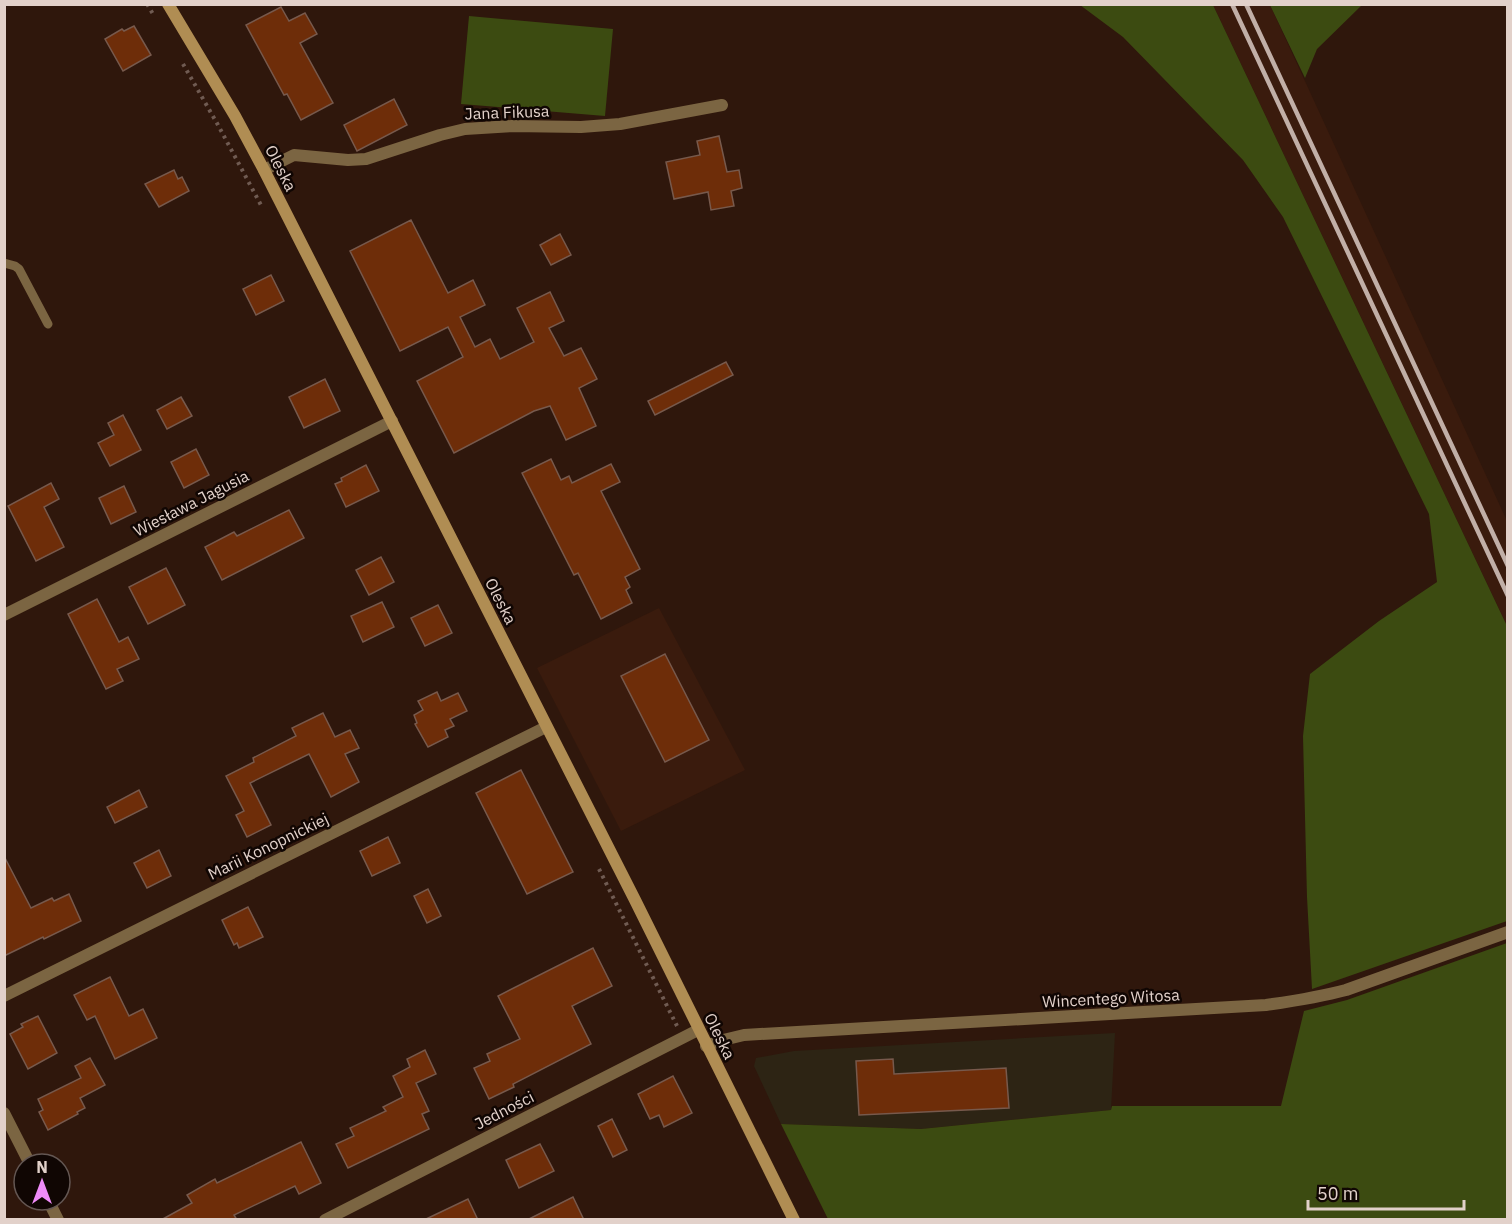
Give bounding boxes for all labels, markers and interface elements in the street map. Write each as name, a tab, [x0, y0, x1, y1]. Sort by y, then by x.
street label: Jana Fikusa	[464, 101, 550, 123]
street label: Oleska	[261, 142, 301, 195]
street label: Wiesława Jagusia	[130, 465, 252, 541]
street label: Oleska	[481, 575, 521, 628]
street label: Marii Konopnickiej	[204, 808, 332, 884]
street label: Wincentego Witosa	[1042, 984, 1181, 1012]
street label: Oleska	[700, 1010, 740, 1063]
street label: Jedności	[471, 1087, 537, 1133]
north arrow	[12, 1152, 72, 1212]
text: N	[36, 1157, 48, 1177]
scale bar	[1308, 1173, 1464, 1211]
text: 50 m	[1317, 1182, 1359, 1205]

